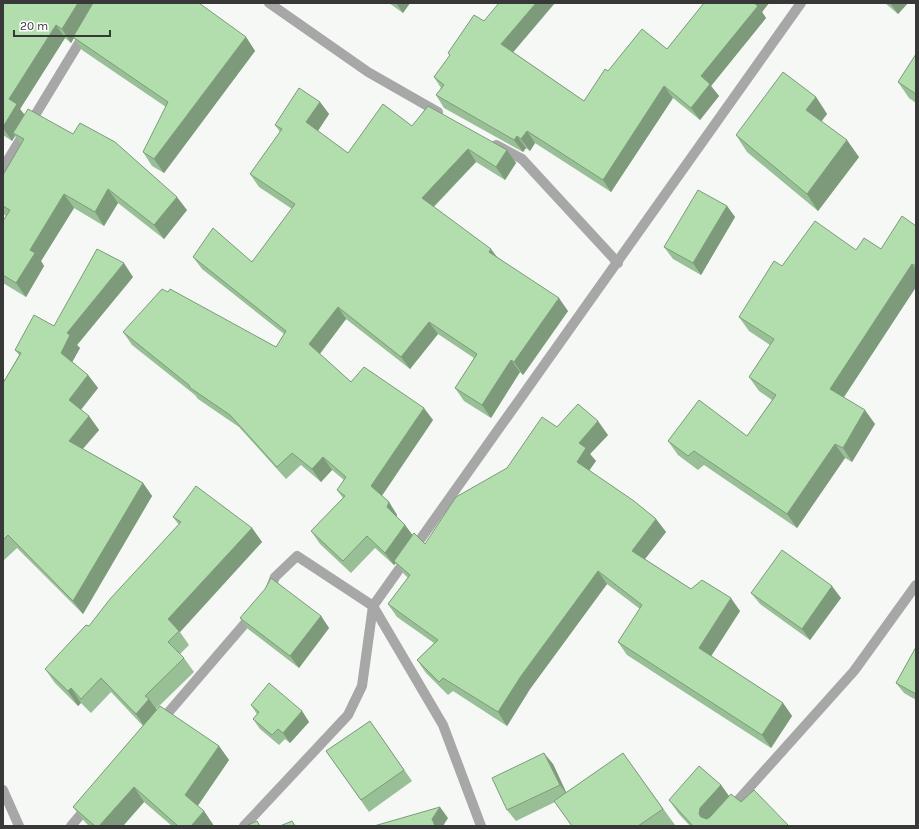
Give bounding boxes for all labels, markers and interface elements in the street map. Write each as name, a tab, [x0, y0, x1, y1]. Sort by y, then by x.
scale bar	[14, 12, 110, 38]
text: 20 m	[20, 19, 48, 33]

